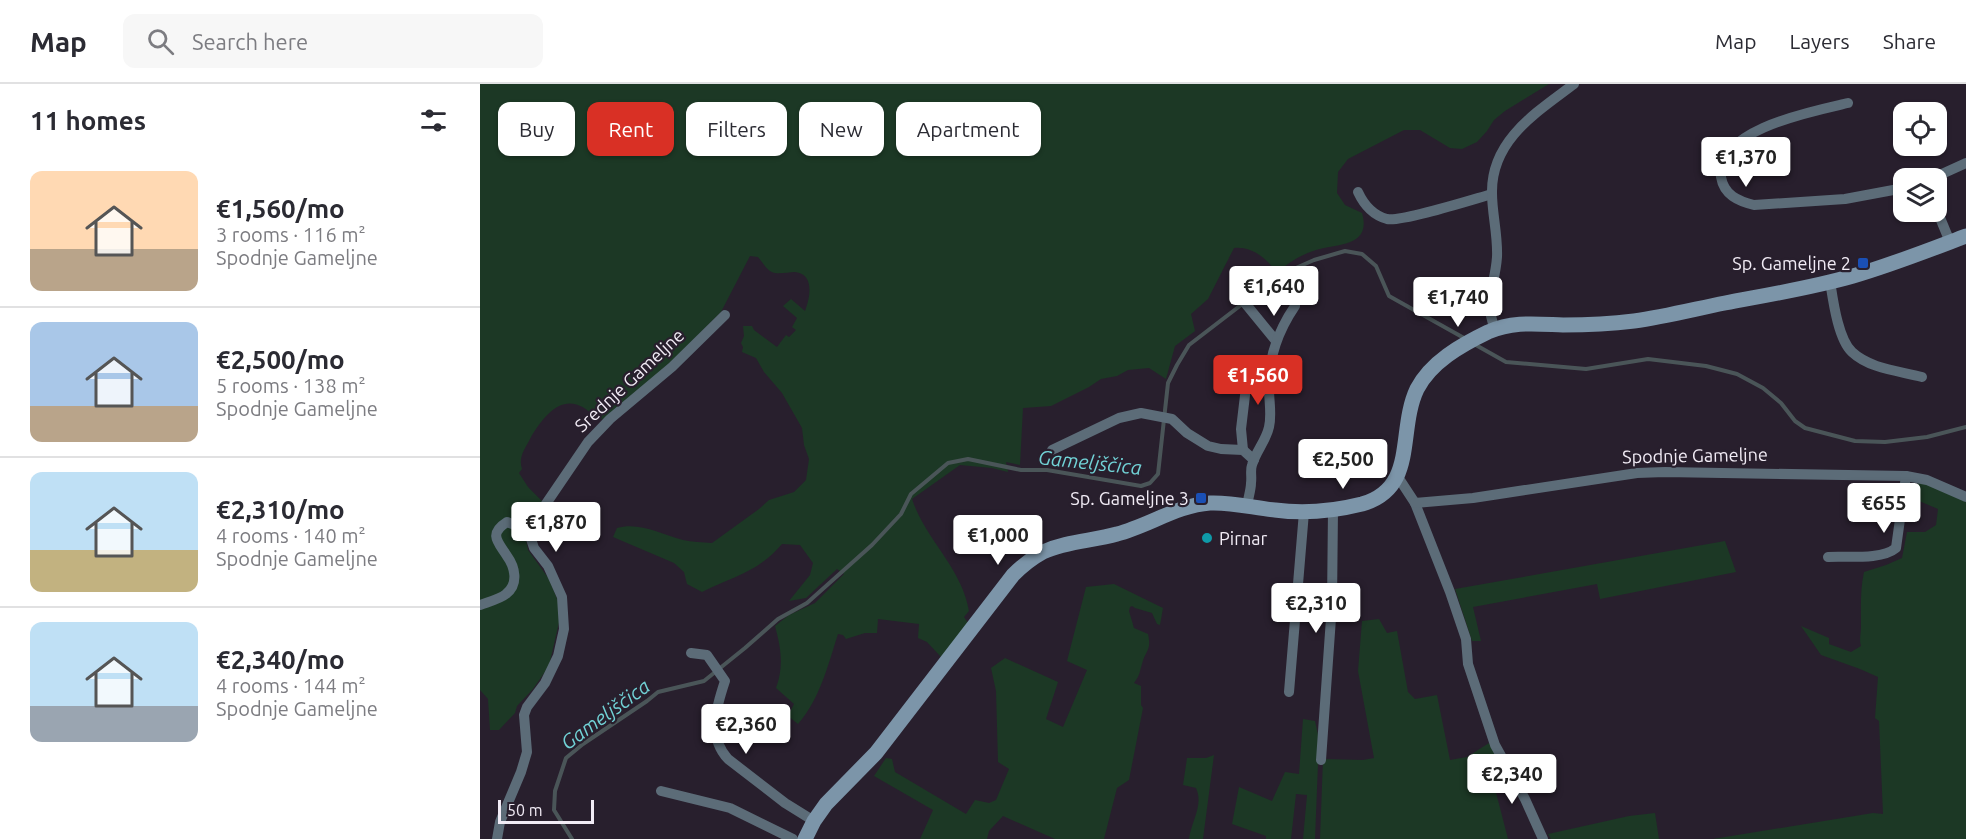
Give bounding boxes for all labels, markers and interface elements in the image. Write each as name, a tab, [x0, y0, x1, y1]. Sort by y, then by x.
search box	[123, 14, 543, 68]
icon: search	[144, 25, 177, 58]
text: Map	[30, 26, 87, 57]
text: Search here	[192, 29, 308, 54]
text: Map	[1715, 29, 1756, 53]
text: Layers	[1789, 29, 1850, 53]
text: Share	[1883, 29, 1936, 53]
chip: Buy	[498, 102, 575, 156]
chip: Rent	[587, 102, 674, 156]
chip: Filters	[686, 102, 787, 156]
chip: New	[799, 102, 884, 156]
chip: Apartment	[896, 102, 1041, 156]
map controls	[1893, 102, 1947, 222]
button: locate	[1893, 102, 1947, 156]
icon: filters	[417, 104, 450, 137]
text: 11 homes	[30, 106, 146, 135]
pin: €1,370	[1697, 137, 1795, 188]
text: €1,370	[1715, 145, 1777, 168]
button: layers	[1893, 168, 1947, 222]
text: €1,560/mo	[216, 194, 345, 223]
icon: home	[78, 195, 150, 267]
text: 3 rooms · 116 m²	[216, 223, 366, 246]
text: Spodnje Gameljne	[216, 246, 378, 269]
place label: Sp. Gameljne 2	[1732, 253, 1851, 273]
marker: Sp. Gameljne 2	[1856, 256, 1870, 270]
pin: €1,640	[1225, 266, 1323, 317]
text: €1,640	[1243, 274, 1305, 297]
pin: €1,740	[1409, 277, 1507, 328]
text: €1,740	[1427, 285, 1489, 308]
street label: Srednje Gameljne	[570, 324, 688, 436]
text: €2,500/mo	[216, 345, 345, 374]
icon: home	[78, 346, 150, 418]
pin: €1,560	[1209, 355, 1307, 406]
text: €1,560	[1227, 363, 1289, 386]
text: 5 rooms · 138 m²	[216, 374, 366, 397]
text: Spodnje Gameljne	[216, 397, 378, 420]
pin: €2,500	[1294, 439, 1392, 490]
street label: Spodnje Gameljne	[1622, 444, 1768, 466]
water label: Gameljščica	[1037, 445, 1143, 479]
text: €2,500	[1312, 447, 1374, 470]
pin: €655	[1848, 483, 1920, 534]
place label: Sp. Gameljne 3	[1070, 488, 1189, 508]
marker: Sp. Gameljne 3	[1194, 491, 1208, 505]
text: €655	[1861, 491, 1907, 514]
text: €2,310/mo	[216, 495, 345, 524]
icon: home	[78, 496, 150, 568]
pin: €1,870	[507, 502, 605, 553]
text: €1,870	[525, 510, 587, 533]
pin: €1,000	[949, 515, 1047, 566]
text: €1,000	[967, 523, 1029, 546]
text: 4 rooms · 140 m²	[216, 524, 366, 547]
place label: Pirnar	[1219, 528, 1267, 548]
marker: Pirnar	[1200, 531, 1214, 545]
text: Spodnje Gameljne	[216, 547, 378, 570]
pin: €2,310	[1267, 583, 1365, 634]
text: €2,310	[1285, 591, 1347, 614]
text: €2,340/mo	[216, 645, 345, 674]
icon: home	[78, 646, 150, 718]
text: 4 rooms · 144 m²	[216, 674, 366, 697]
water label: Gameljščica	[556, 674, 654, 754]
text: Spodnje Gameljne	[216, 697, 378, 720]
pin: €2,360	[697, 704, 795, 755]
text: €2,360	[715, 712, 777, 735]
pin: €2,340	[1463, 754, 1561, 805]
text: €2,340	[1481, 762, 1543, 785]
scale bar	[498, 797, 594, 824]
text: 50 m	[507, 801, 543, 819]

